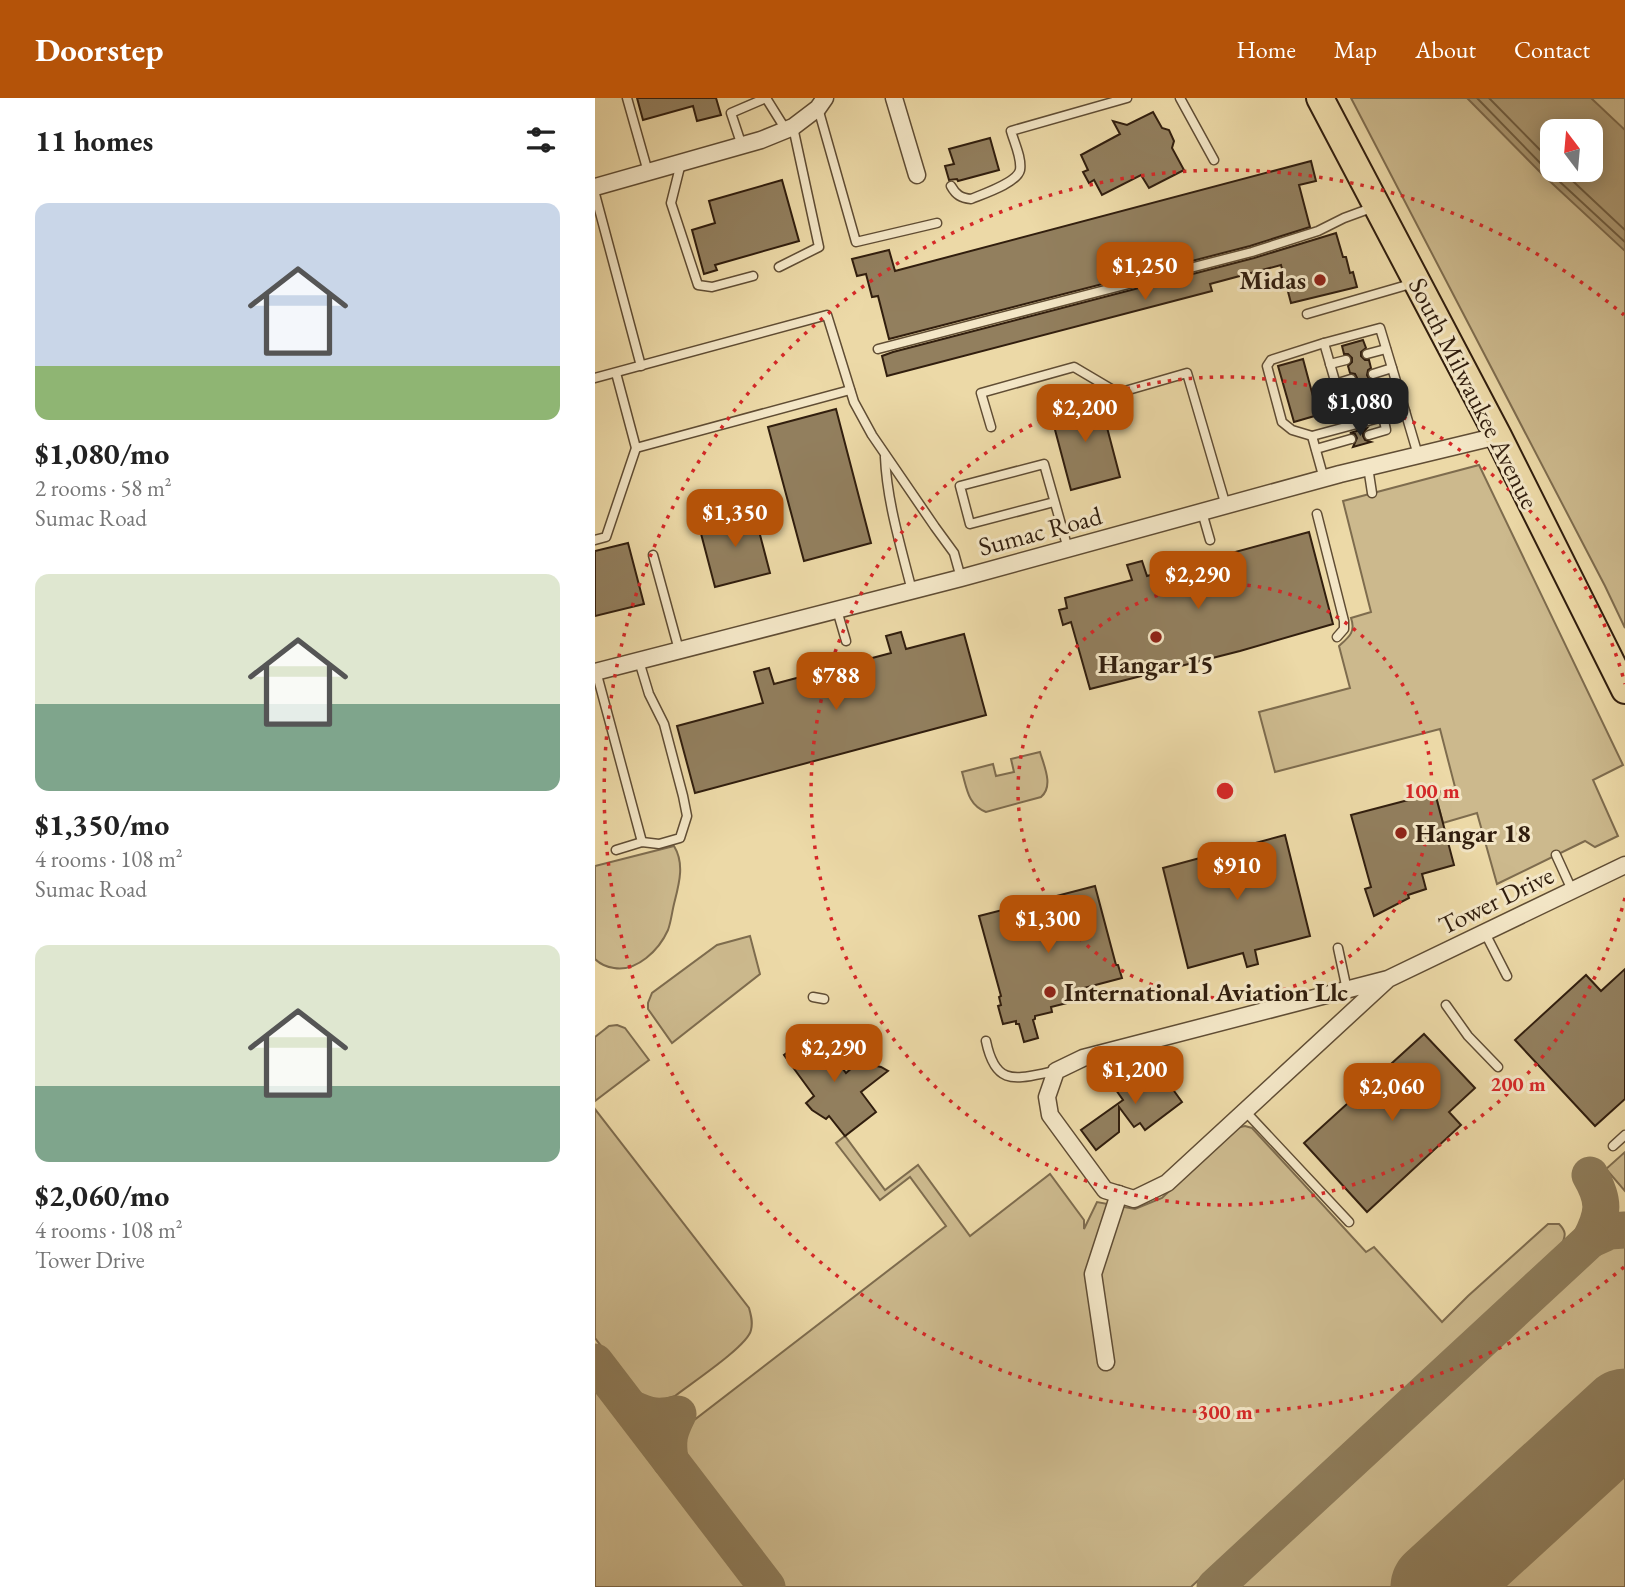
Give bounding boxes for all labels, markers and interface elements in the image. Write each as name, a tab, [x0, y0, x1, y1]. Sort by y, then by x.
text: Doorstep	[35, 28, 163, 71]
text: Home	[1236, 34, 1296, 65]
text: Map	[1334, 34, 1377, 65]
text: About	[1415, 34, 1476, 65]
text: Contact	[1514, 34, 1590, 65]
north arrow	[1540, 119, 1603, 182]
map controls	[1540, 119, 1603, 182]
text: 11 homes	[35, 121, 153, 160]
icon: filters	[522, 121, 560, 159]
pin: $1,250	[1088, 242, 1202, 302]
icon: home	[235, 248, 361, 374]
text: $1,250	[1113, 250, 1177, 280]
place label: Midas	[1239, 263, 1306, 297]
marker: Midas	[1312, 272, 1328, 288]
street label: South Milwaukee Avenue	[1401, 272, 1547, 514]
pin: $1,080	[1303, 378, 1417, 438]
pin: $2,200	[1028, 384, 1142, 444]
text: $1,080	[1328, 386, 1392, 416]
text: $2,200	[1053, 392, 1117, 422]
text: $1,080/mo	[35, 434, 169, 473]
text: 2 rooms · 58 m²	[35, 473, 172, 503]
pin: $1,350	[678, 490, 792, 549]
text: $1,350	[703, 497, 767, 527]
street label: Sumac Road	[974, 498, 1106, 564]
text: Sumac Road	[35, 503, 147, 533]
pin: $2,290	[1141, 552, 1255, 611]
text: $2,290	[1166, 559, 1230, 589]
icon: home	[235, 619, 361, 745]
marker: Hangar 15	[1148, 629, 1164, 645]
place label: Hangar 15	[1098, 647, 1214, 681]
pin: $788	[795, 652, 877, 712]
text: $788	[812, 660, 860, 690]
text: 100 m	[1404, 777, 1460, 804]
centre of rings	[1213, 779, 1237, 803]
text: $1,350/mo	[35, 805, 169, 844]
place label: Hangar 18	[1415, 816, 1531, 850]
marker: Hangar 18	[1393, 825, 1409, 841]
pin: $910	[1196, 842, 1278, 902]
text: 4 rooms · 108 m²	[35, 844, 183, 874]
text: $910	[1213, 850, 1261, 880]
street label: Tower Drive	[1433, 858, 1559, 942]
text: Sumac Road	[35, 874, 147, 904]
pin: $1,300	[991, 896, 1105, 955]
text: $1,300	[1016, 903, 1080, 933]
place label: International Aviation Llc	[1064, 975, 1348, 1009]
marker: International Aviation Llc	[1042, 984, 1058, 1000]
icon: home	[235, 990, 361, 1116]
pin: $2,290	[777, 1024, 891, 1084]
text: $2,290	[802, 1032, 866, 1062]
pin: $1,200	[1078, 1046, 1192, 1106]
text: $1,200	[1103, 1054, 1167, 1084]
pin: $2,060	[1335, 1063, 1449, 1123]
text: 200 m	[1490, 1070, 1546, 1097]
text: $2,060	[1360, 1071, 1424, 1101]
text: $2,060/mo	[35, 1176, 169, 1215]
text: 4 rooms · 108 m²	[35, 1215, 183, 1245]
text: Tower Drive	[35, 1245, 145, 1275]
text: 300 m	[1197, 1398, 1253, 1425]

